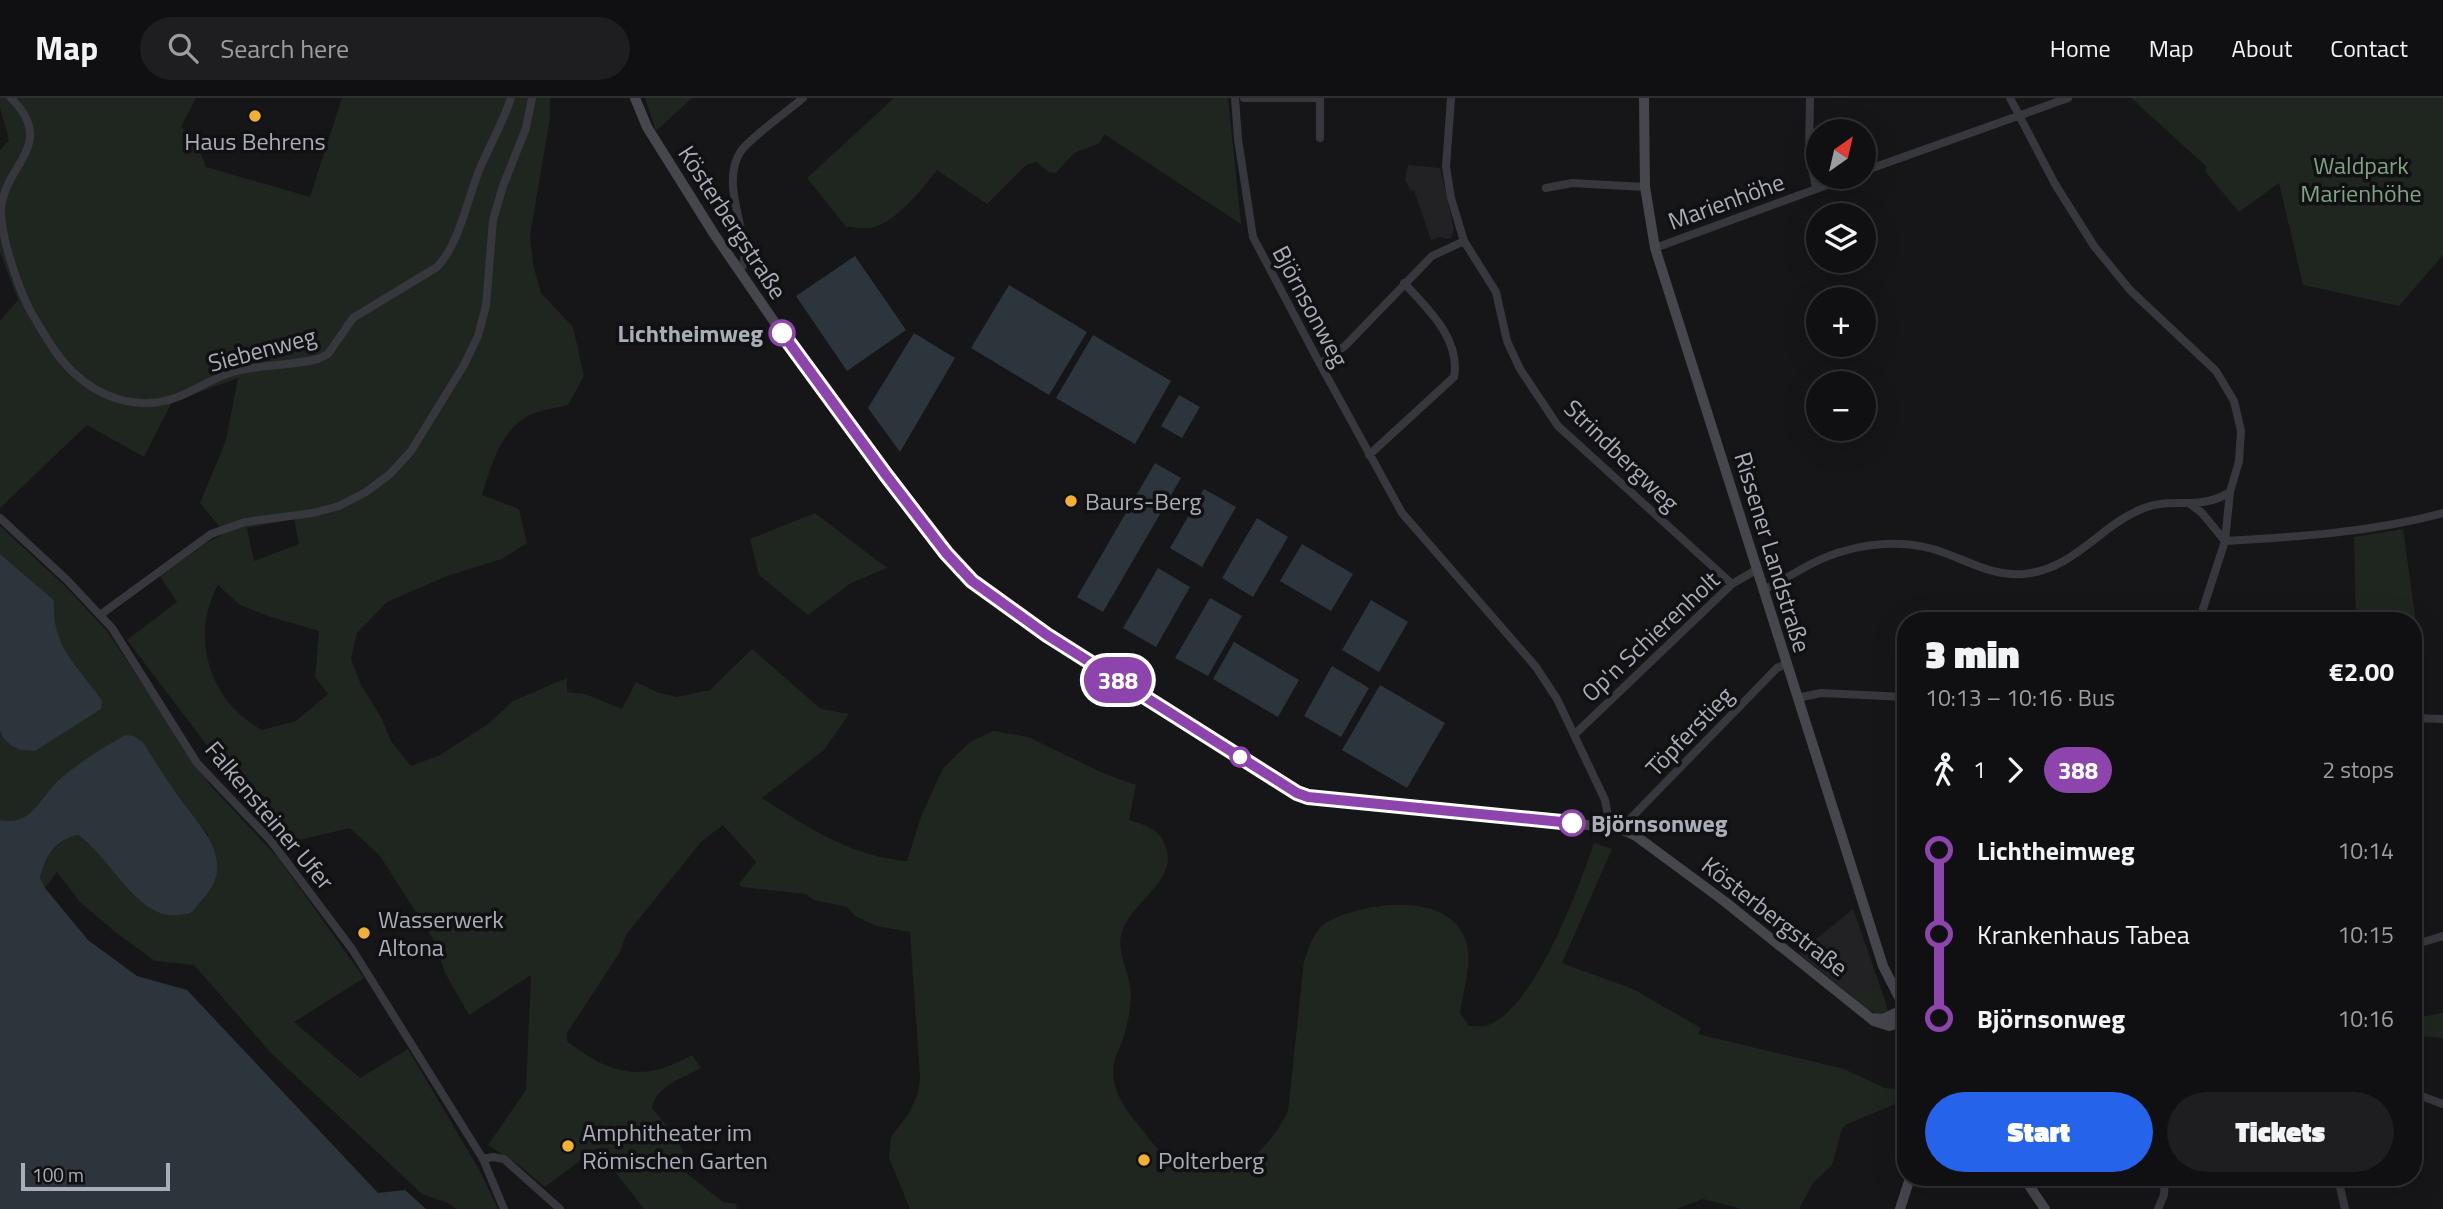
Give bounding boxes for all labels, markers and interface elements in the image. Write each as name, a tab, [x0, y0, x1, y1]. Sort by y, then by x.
search box	[140, 17, 630, 80]
text: Map	[35, 23, 98, 73]
icon: search	[164, 29, 202, 67]
text: Search here	[220, 29, 349, 68]
text: Home	[2050, 30, 2111, 66]
text: Map	[2149, 30, 2194, 66]
text: About	[2232, 30, 2292, 66]
text: Contact	[2330, 30, 2408, 66]
marker: Haus Behrens	[247, 108, 263, 124]
north arrow	[1806, 119, 1876, 189]
map controls	[1806, 119, 1876, 441]
place label: Haus Behrens	[184, 123, 326, 159]
street label: Kösterbergstraße	[670, 138, 796, 306]
park label: Waldpark Marienhöhe	[2300, 147, 2422, 211]
street label: Marienhöhe	[1663, 163, 1789, 239]
button: layers	[1806, 203, 1876, 273]
street label: Björnsonweg	[1264, 239, 1358, 373]
button: +	[1806, 287, 1876, 357]
place label: Lichtheimweg	[617, 315, 763, 351]
street label: Siebenweg	[204, 317, 320, 381]
marker: Lichtheimweg	[769, 320, 795, 346]
button: −	[1806, 371, 1876, 441]
street label: Strindbergweg	[1556, 391, 1688, 519]
street label: Rissener Landstraße	[1725, 447, 1821, 657]
place label: Baurs-Berg	[1085, 483, 1202, 519]
marker: Baurs-Berg	[1063, 493, 1079, 509]
street label: Op'n Schierenholt	[1573, 562, 1728, 710]
text: 3 min	[1925, 625, 2019, 683]
text: €2.00	[2329, 652, 2394, 691]
line badge: 388	[1078, 657, 1158, 703]
text: 388	[1098, 662, 1138, 698]
street label: Töpferstieg	[1637, 678, 1741, 784]
text: 10:13 – 10:16 · Bus	[1925, 680, 2115, 715]
street label: Falkensteiner Ufer	[197, 733, 343, 897]
unlabelled marker	[1230, 747, 1250, 767]
icon: walk	[1925, 751, 1963, 789]
icon: forward	[1996, 751, 2034, 789]
text: 1	[1973, 752, 1986, 787]
text: 388	[2058, 752, 2098, 788]
text: 2 stops	[2322, 752, 2394, 787]
place label: Björnsonweg	[1591, 805, 1728, 841]
marker: Björnsonweg	[1559, 810, 1585, 836]
text: Lichtheimweg	[1977, 831, 2135, 870]
text: 10:14	[2337, 833, 2394, 868]
street label: Kösterbergstraße	[1694, 847, 1856, 985]
place label: Wasserwerk Altona	[378, 901, 504, 965]
text: Krankenhaus Tabea	[1977, 915, 2190, 954]
text: 10:15	[2337, 917, 2394, 952]
marker: Wasserwerk Altona	[356, 925, 372, 941]
text: Björnsonweg	[1977, 999, 2125, 1038]
text: 10:16	[2337, 1001, 2394, 1036]
button: Start	[1925, 1092, 2153, 1172]
button: Tickets	[2167, 1092, 2394, 1172]
place label: Amphitheater im Römischen Garten	[582, 1114, 768, 1178]
marker: Amphitheater im Römischen Garten	[560, 1138, 576, 1154]
place label: Polterberg	[1158, 1142, 1264, 1178]
marker: Polterberg	[1136, 1152, 1152, 1168]
scale bar	[21, 1160, 170, 1192]
text: 100 m	[32, 1160, 84, 1189]

